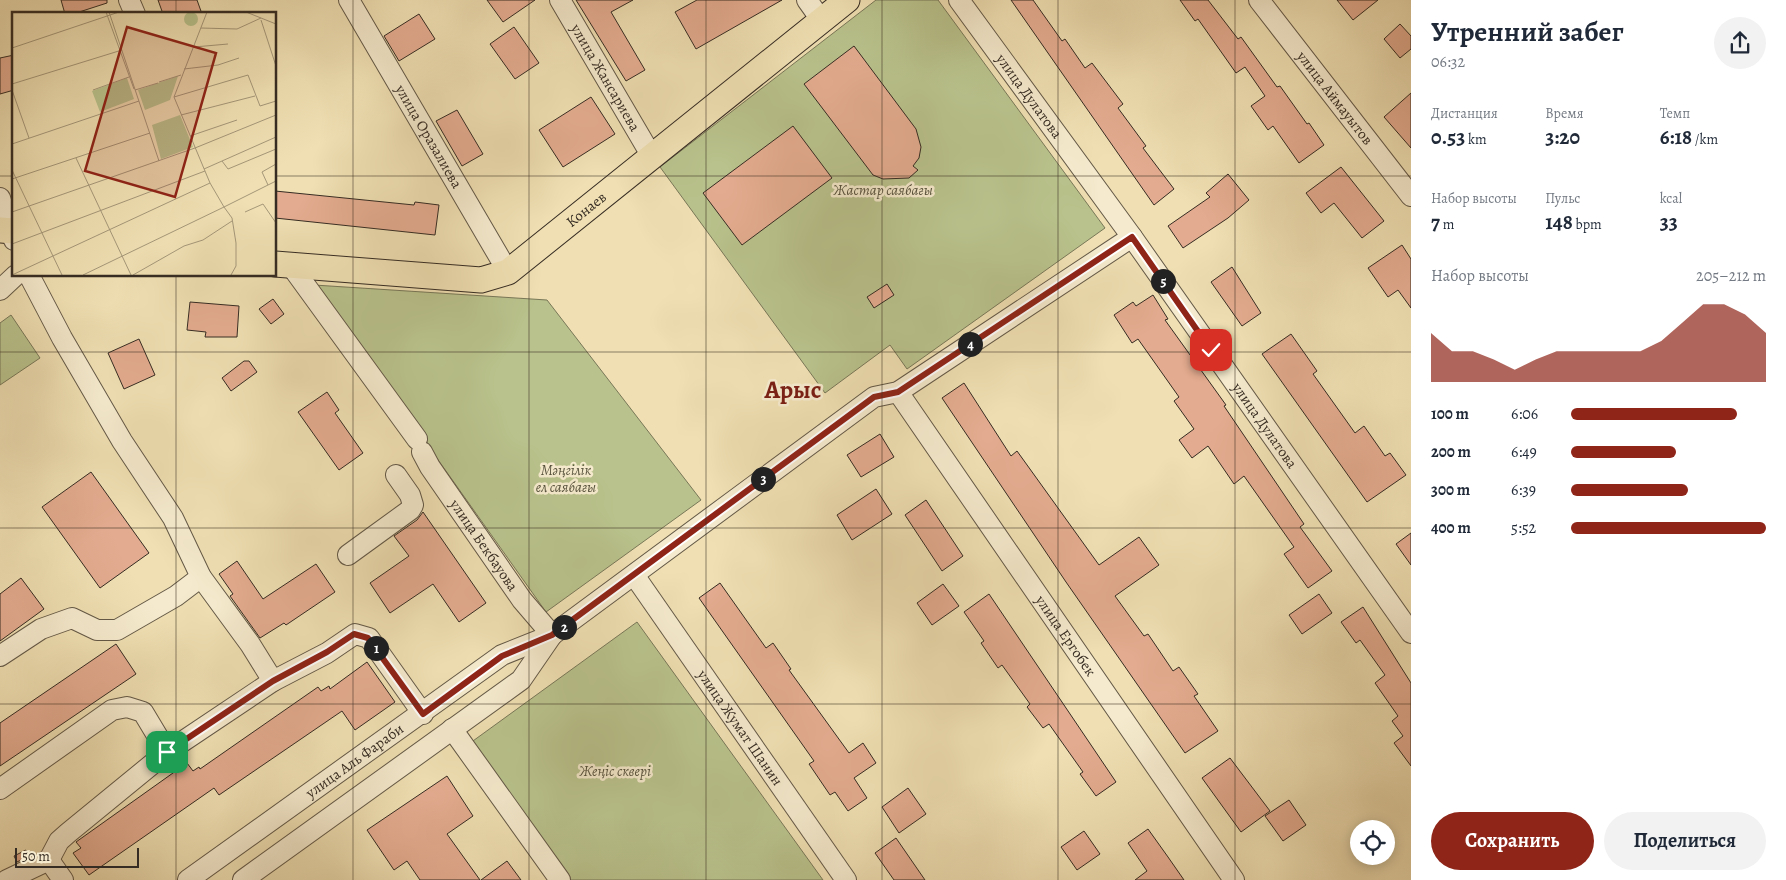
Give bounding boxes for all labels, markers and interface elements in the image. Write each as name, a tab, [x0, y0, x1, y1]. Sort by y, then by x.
inset map	[12, 12, 276, 276]
text: Утренний забег	[1431, 13, 1624, 51]
button: share	[1714, 17, 1766, 69]
street label: улица Жансариева	[566, 19, 645, 135]
street label: улица Аймауытов	[1292, 46, 1378, 149]
street label: улица Дулатова	[991, 49, 1067, 143]
text: 06:32	[1431, 51, 1465, 73]
street label: улица Оразалиева	[390, 80, 467, 192]
text: Дистанция	[1431, 104, 1498, 123]
text: Время	[1545, 104, 1583, 123]
text: Темп	[1660, 104, 1690, 123]
text: 0.53	[1431, 123, 1465, 151]
text: 3:20	[1545, 123, 1580, 151]
text: 6:18	[1660, 123, 1692, 151]
text: km	[1465, 130, 1487, 149]
text: /km	[1692, 130, 1718, 149]
park label: Жастар саябағы	[832, 180, 933, 200]
street label: Конаев	[562, 187, 611, 232]
text: Набор высоты	[1431, 189, 1517, 208]
text: Пульс	[1545, 189, 1580, 208]
text: kcal	[1660, 189, 1682, 208]
text: 7	[1431, 208, 1440, 236]
text: 148	[1545, 208, 1573, 236]
text: 33	[1660, 208, 1678, 236]
text: m	[1440, 215, 1454, 234]
text: bpm	[1573, 215, 1602, 234]
text: Набор высоты	[1431, 265, 1529, 287]
text: 205–212 m	[1696, 265, 1766, 287]
pin: 5	[1150, 268, 1176, 294]
text: 5	[1161, 272, 1166, 291]
pin	[1190, 329, 1232, 371]
pin: 4	[958, 332, 982, 356]
text: 4	[967, 335, 974, 354]
icon: check	[1197, 336, 1225, 364]
district label: Арыс	[764, 373, 821, 407]
street label: улица Дулатова	[1227, 378, 1302, 472]
text: 100 m	[1431, 403, 1469, 425]
text: 6:06	[1511, 403, 1538, 425]
text: 200 m	[1431, 441, 1471, 463]
text: 6:49	[1511, 441, 1537, 463]
park label: Мәңгілік ел саябағы	[536, 460, 596, 497]
pin: 3	[750, 466, 776, 492]
text: 3	[760, 470, 767, 489]
text: 300 m	[1431, 479, 1470, 501]
text: 6:39	[1511, 479, 1536, 501]
street label: улица Бекбауова	[445, 494, 523, 595]
text: 400 m	[1431, 517, 1471, 539]
text: 5:52	[1511, 517, 1536, 539]
street label: улица Ергобек	[1030, 590, 1101, 681]
pin: 2	[552, 614, 576, 640]
text: 2	[561, 618, 568, 637]
pin: 1	[364, 636, 388, 660]
text: 1	[374, 639, 379, 658]
street label: улица Жумат Шанин	[692, 665, 788, 790]
street label: улица Аль Фараби	[301, 719, 408, 803]
pin	[146, 731, 188, 773]
icon: arrive	[153, 738, 181, 766]
park label: Жеңіс сквері	[578, 761, 651, 781]
button: Сохранить	[1431, 812, 1594, 870]
button: Поделиться	[1604, 812, 1766, 870]
map controls	[1350, 820, 1395, 865]
button: locate	[1350, 820, 1395, 865]
scale bar	[15, 845, 139, 868]
text: 50 m	[22, 847, 50, 866]

